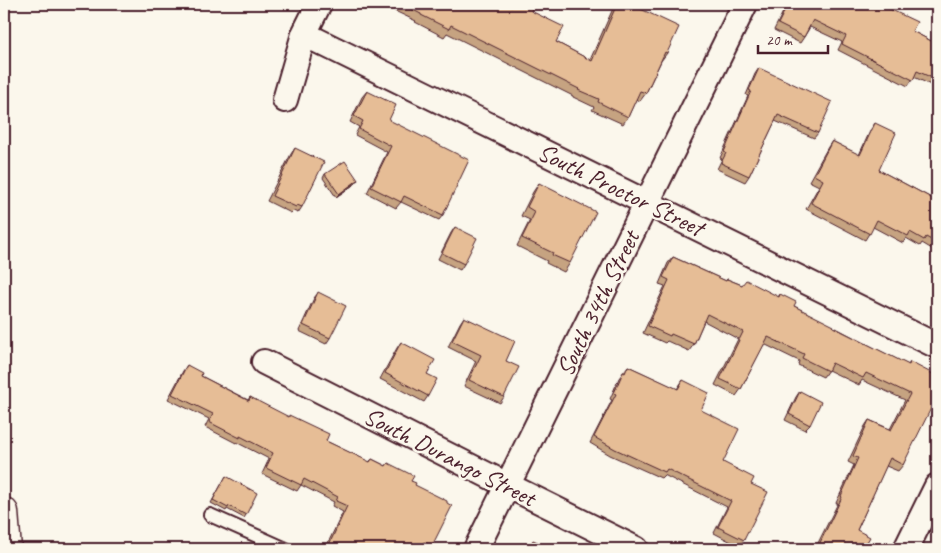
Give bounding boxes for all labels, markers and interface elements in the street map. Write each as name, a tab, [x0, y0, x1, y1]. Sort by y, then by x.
scale bar	[758, 22, 828, 54]
text: 20 m	[766, 31, 793, 50]
street label: South Proctor Street	[532, 136, 712, 245]
street label: South 34th Street	[549, 223, 648, 381]
street label: South Durango Street	[358, 400, 543, 515]

